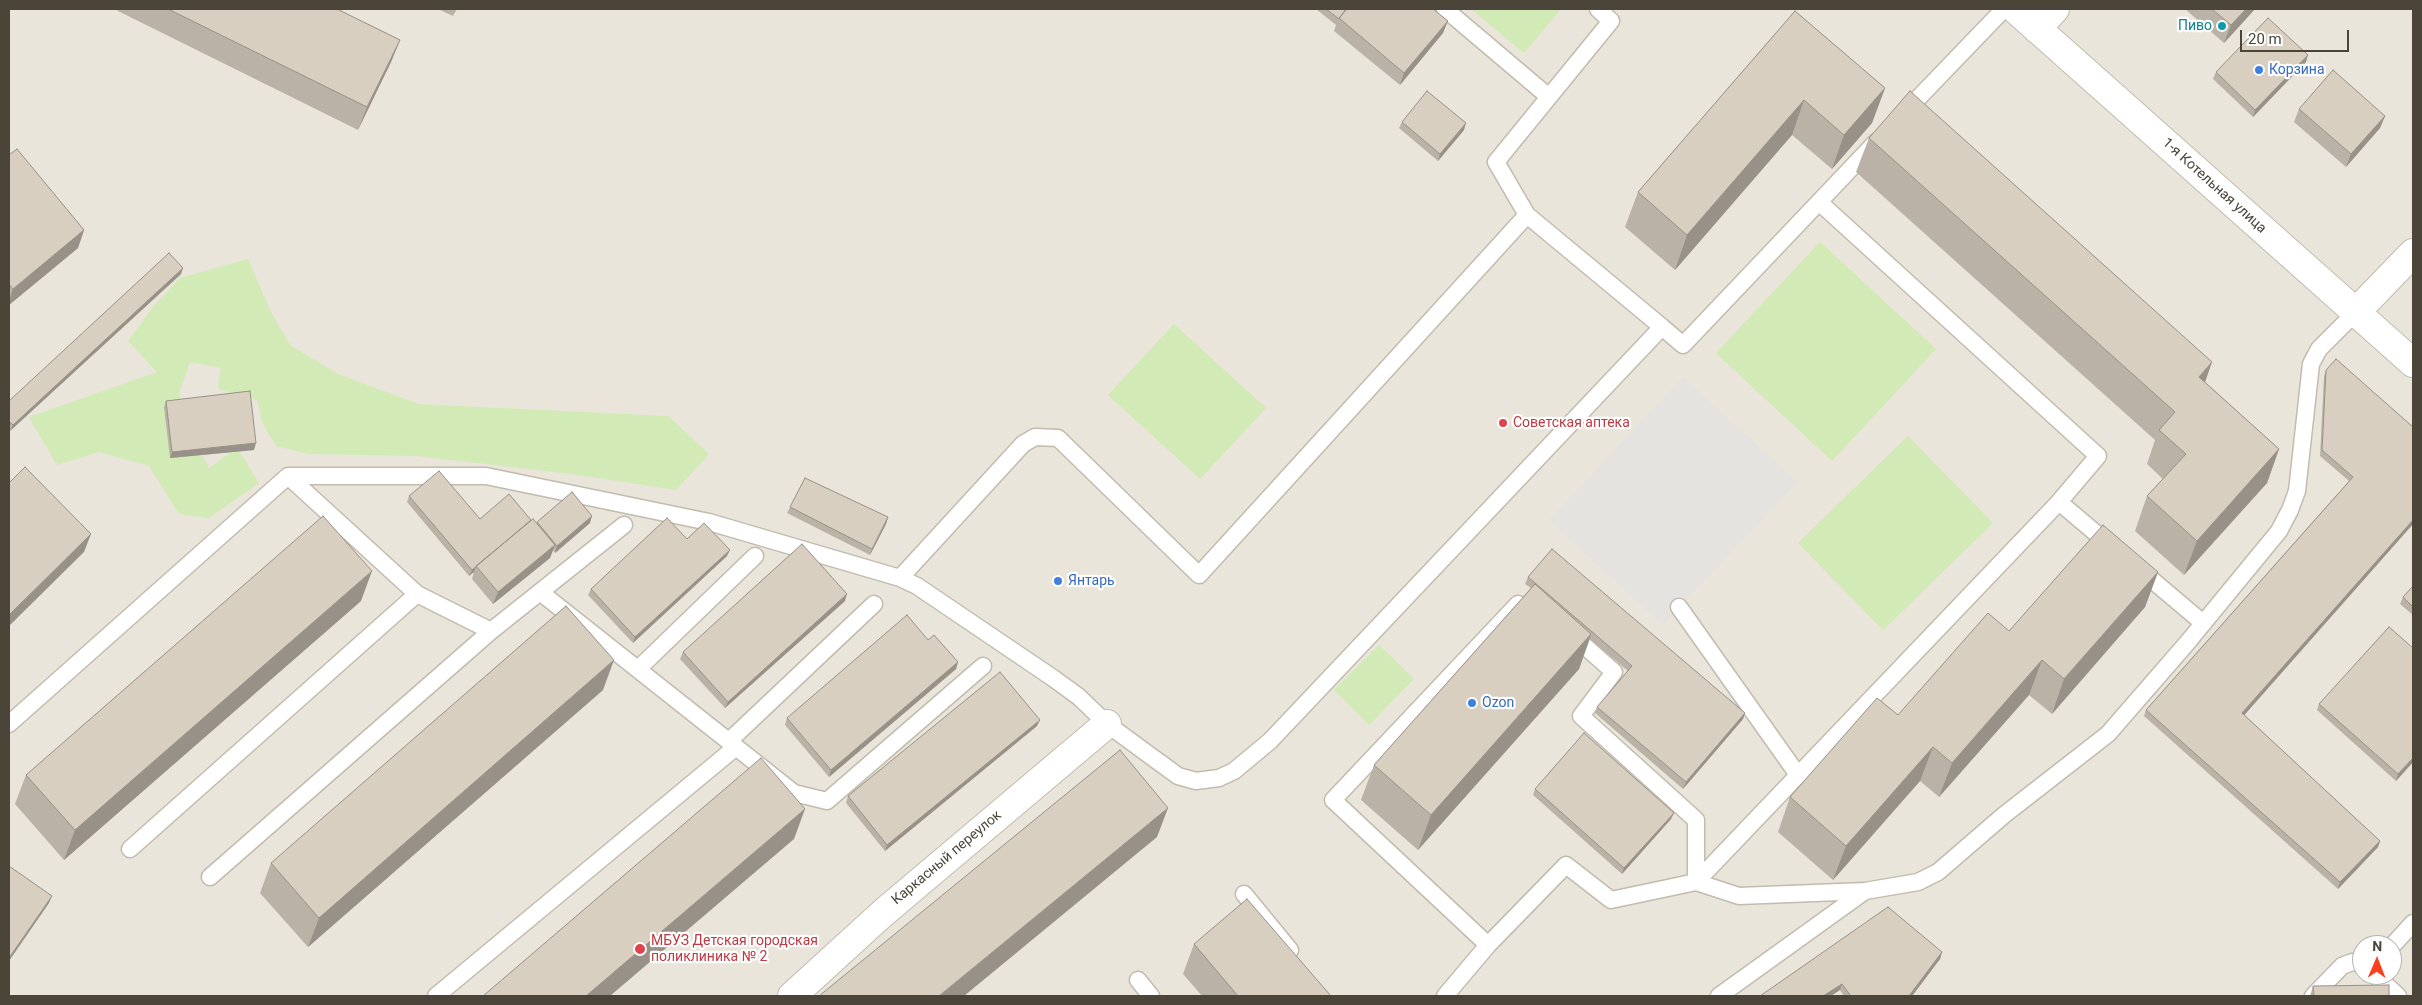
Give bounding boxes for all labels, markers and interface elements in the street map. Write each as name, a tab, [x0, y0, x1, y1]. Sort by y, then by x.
place label: Пиво	[2178, 18, 2212, 34]
marker: Пиво	[2216, 20, 2228, 32]
scale bar	[2242, 20, 2351, 52]
text: 20 m	[2248, 30, 2282, 48]
place label: Корзина	[2269, 62, 2325, 78]
marker: Корзина	[2253, 64, 2265, 76]
street label: 1-я Котельная улица	[2159, 135, 2269, 237]
place label: Советская аптека	[1513, 415, 1630, 431]
marker: Советская аптека	[1497, 417, 1509, 429]
place label: Янтарь	[1068, 573, 1115, 589]
marker: Янтарь	[1052, 575, 1064, 587]
place label: Ozon	[1482, 695, 1514, 711]
marker: Ozon	[1466, 697, 1478, 709]
street label: Каркасный переулок	[889, 807, 1005, 909]
place label: МБУЗ Детская городская поликлиника № 2	[651, 933, 818, 966]
north arrow	[2352, 935, 2402, 985]
text: N	[2372, 938, 2382, 954]
marker: МБУЗ Детская городская поликлиника № 2	[633, 942, 647, 956]

